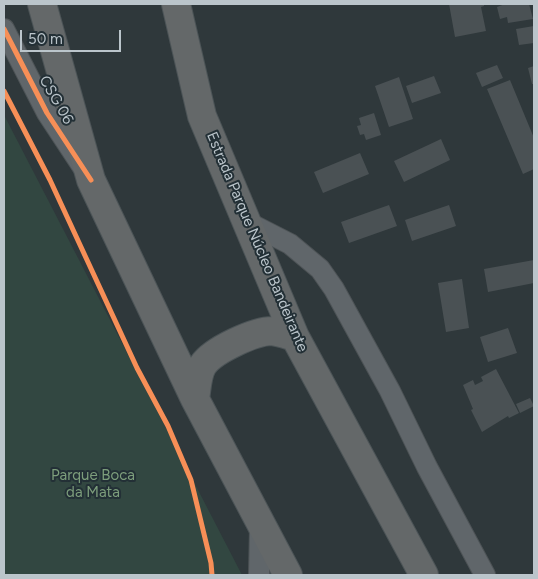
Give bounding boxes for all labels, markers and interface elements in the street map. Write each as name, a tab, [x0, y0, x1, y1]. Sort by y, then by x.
scale bar	[22, 20, 124, 52]
text: 50 m	[28, 30, 63, 48]
street label: CSG 06	[35, 72, 77, 128]
street label: Estrada Parque Núcleo Bandeirante	[202, 129, 312, 355]
park label: Parque Boca da Mata	[51, 467, 135, 502]

